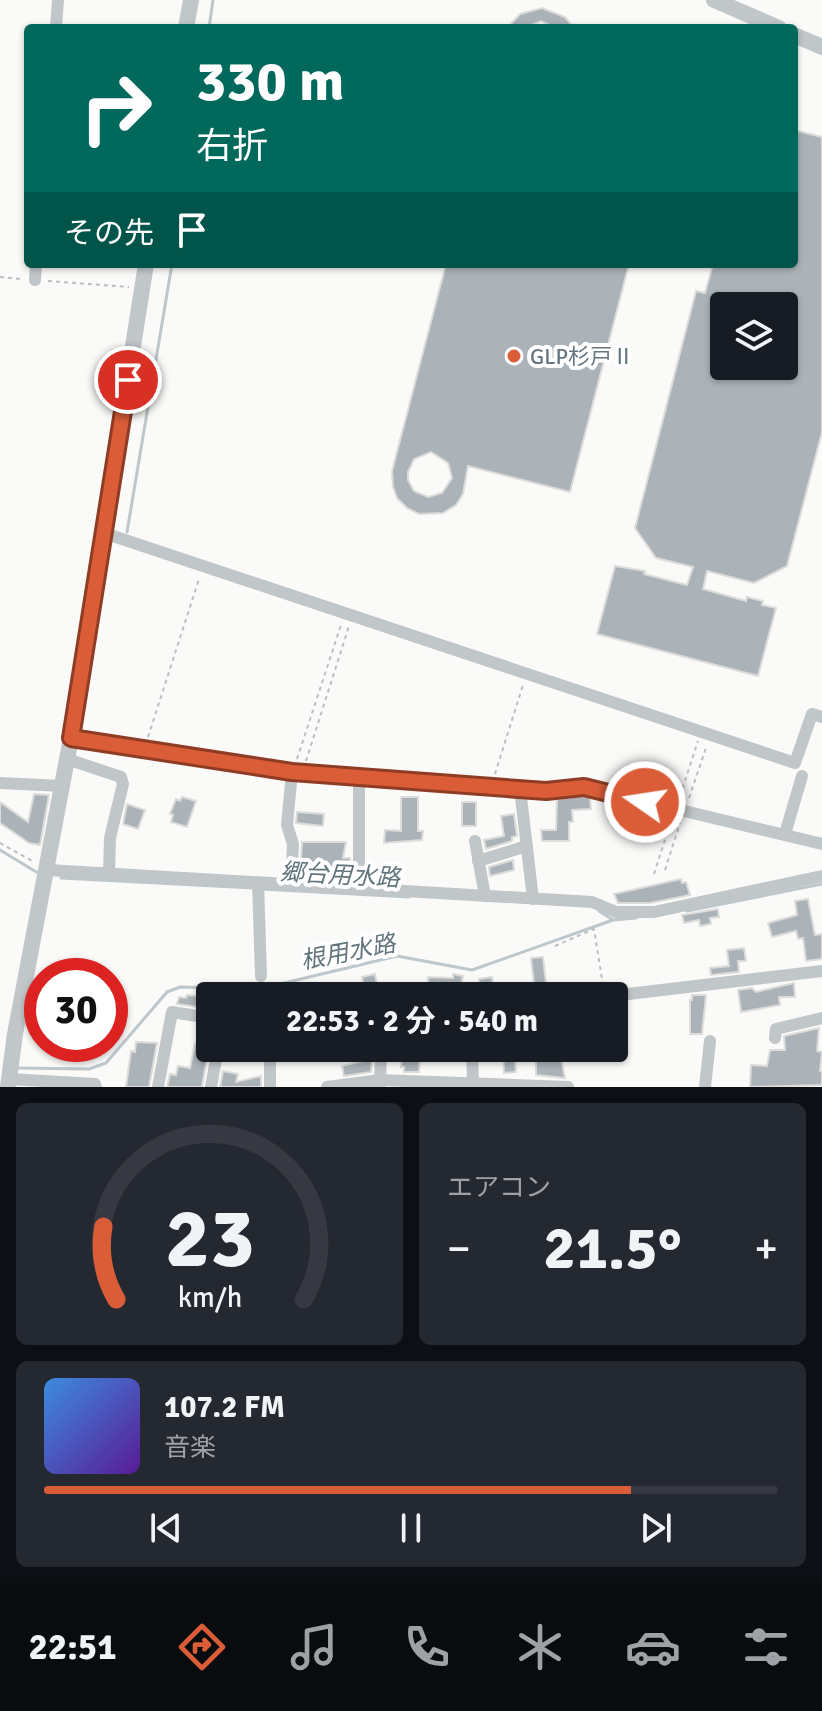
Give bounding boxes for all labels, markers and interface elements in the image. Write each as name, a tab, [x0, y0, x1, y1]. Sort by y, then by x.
text: 330 m	[196, 47, 344, 116]
icon: right	[64, 56, 168, 160]
text: 右折	[196, 124, 268, 169]
icon: arrive	[170, 208, 214, 252]
text: その先	[64, 215, 154, 252]
map controls	[710, 292, 798, 380]
button: layers	[710, 292, 798, 380]
place label: GLP杉戸Ⅱ	[530, 343, 634, 370]
pin	[94, 346, 162, 414]
marker: GLP杉戸Ⅱ	[505, 347, 523, 365]
icon: arrive	[106, 358, 150, 402]
position arrow	[603, 760, 687, 844]
water label: 郷台用水路	[279, 857, 403, 893]
water label: 根用水路	[298, 928, 400, 976]
speed limit sign: 30	[24, 958, 128, 1062]
text: 22:53 · 2 分 · 540 m	[286, 1003, 538, 1040]
text: エアコン	[447, 1172, 551, 1204]
text: 23	[165, 1188, 254, 1290]
text: 21.5°	[543, 1212, 682, 1286]
text: −	[447, 1222, 471, 1276]
text: +	[754, 1222, 778, 1276]
text: km/h	[177, 1280, 242, 1315]
text: 107.2 FM	[164, 1389, 285, 1426]
text: 音楽	[164, 1432, 216, 1464]
icon: previous	[144, 1506, 188, 1550]
icon: pause	[389, 1506, 433, 1550]
icon: next	[634, 1506, 678, 1550]
icon: directions	[174, 1619, 230, 1675]
icon: music	[286, 1619, 342, 1675]
icon: phone	[399, 1619, 455, 1675]
icon: climate	[512, 1619, 568, 1675]
icon: car	[625, 1619, 681, 1675]
icon: filters	[738, 1619, 794, 1675]
text: 22:51	[28, 1625, 117, 1670]

